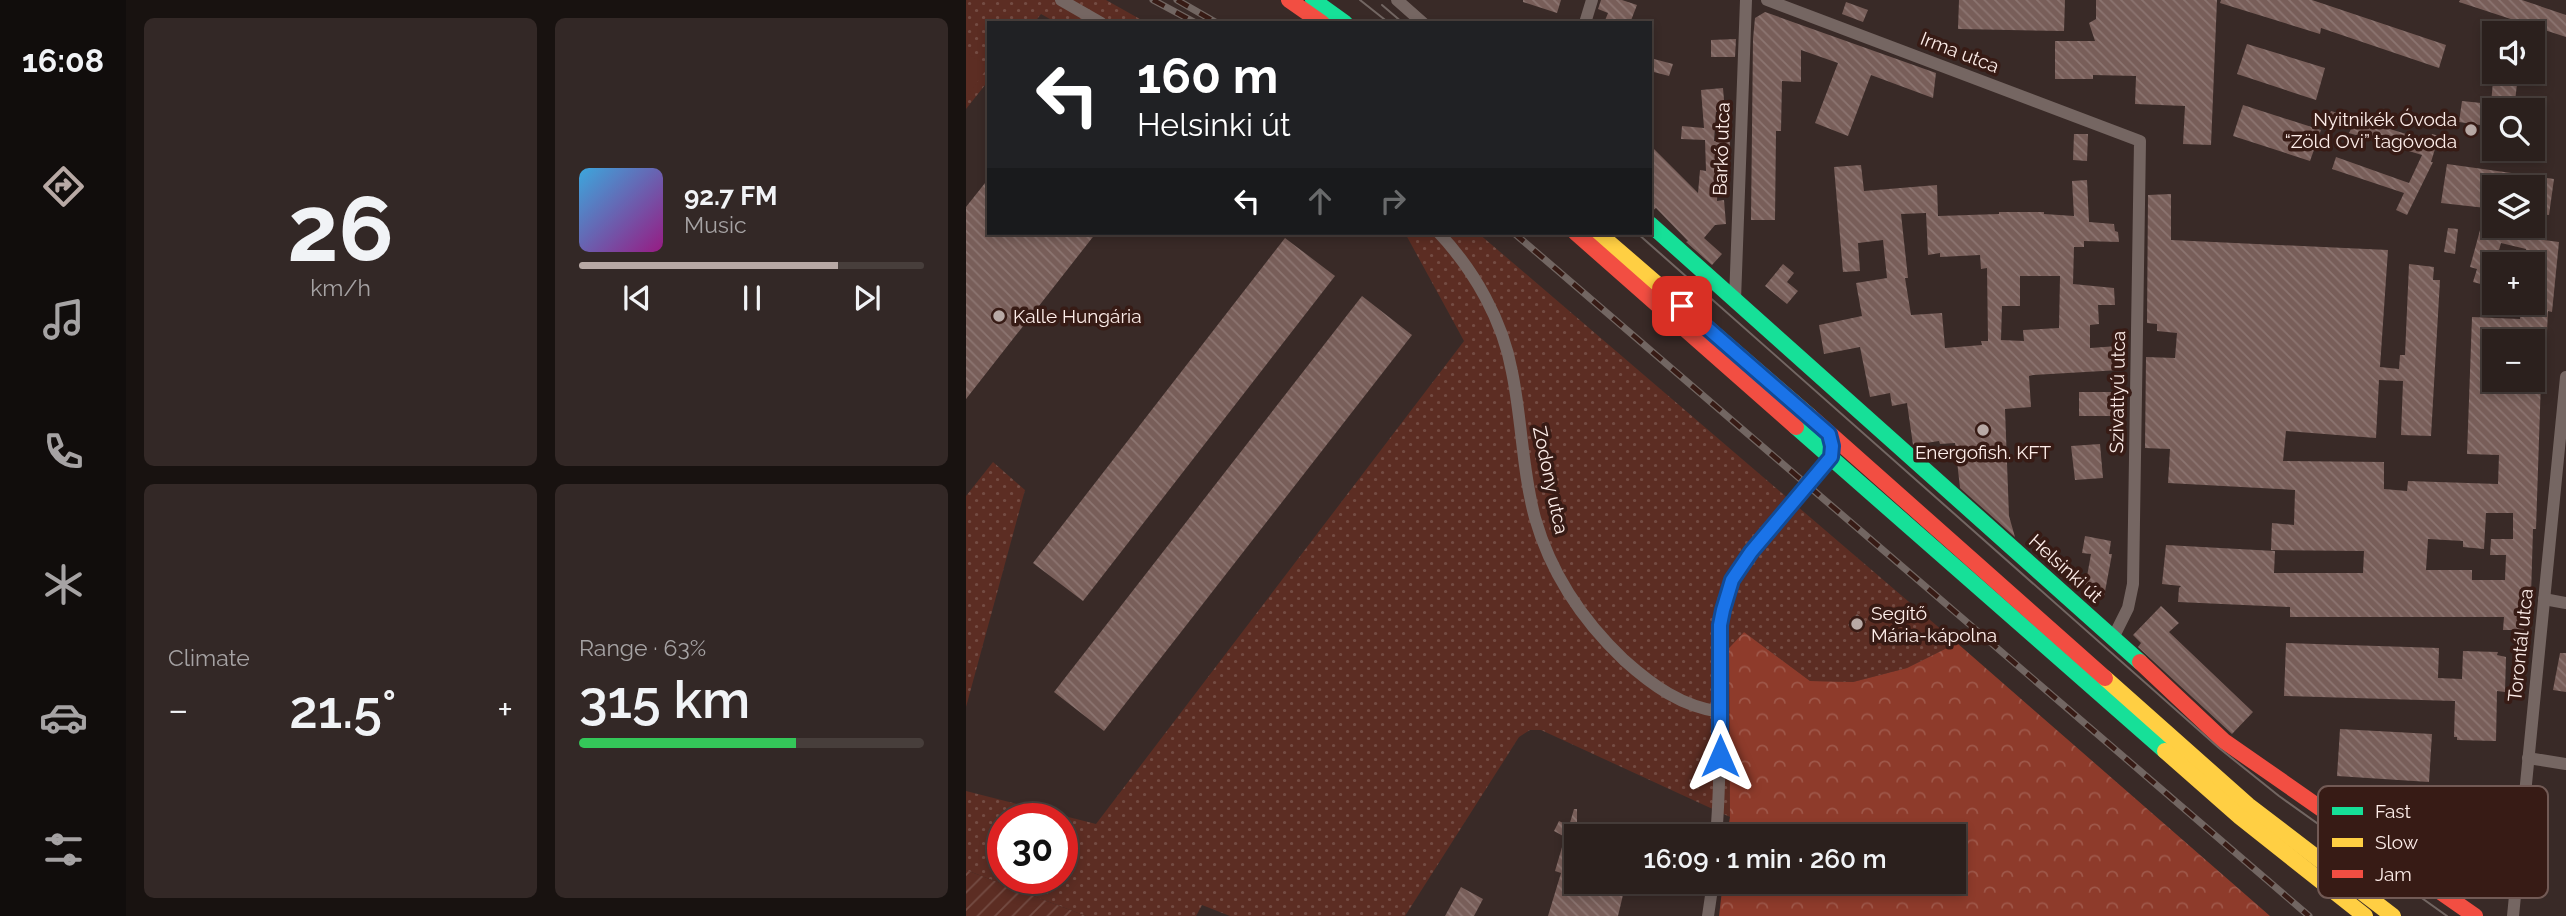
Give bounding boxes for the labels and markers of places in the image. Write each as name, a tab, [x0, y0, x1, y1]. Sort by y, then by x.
place label: Nyitnikék Óvoda “Zöld Ovi” tagóvoda	[2285, 108, 2457, 152]
marker: Nyitnikék Óvoda “Zöld Ovi” tagóvoda	[2463, 122, 2479, 138]
pin	[1652, 276, 1712, 336]
place label: Kalle Hungária	[1013, 305, 1142, 327]
marker: Kalle Hungária	[991, 308, 1007, 324]
marker: Energofish. KFT	[1975, 422, 1991, 438]
place label: Energofish. KFT	[1915, 441, 2052, 463]
place label: Segítő Mária-kápolna	[1871, 602, 1997, 646]
marker: Segítő Mária-kápolna	[1849, 616, 1865, 632]

